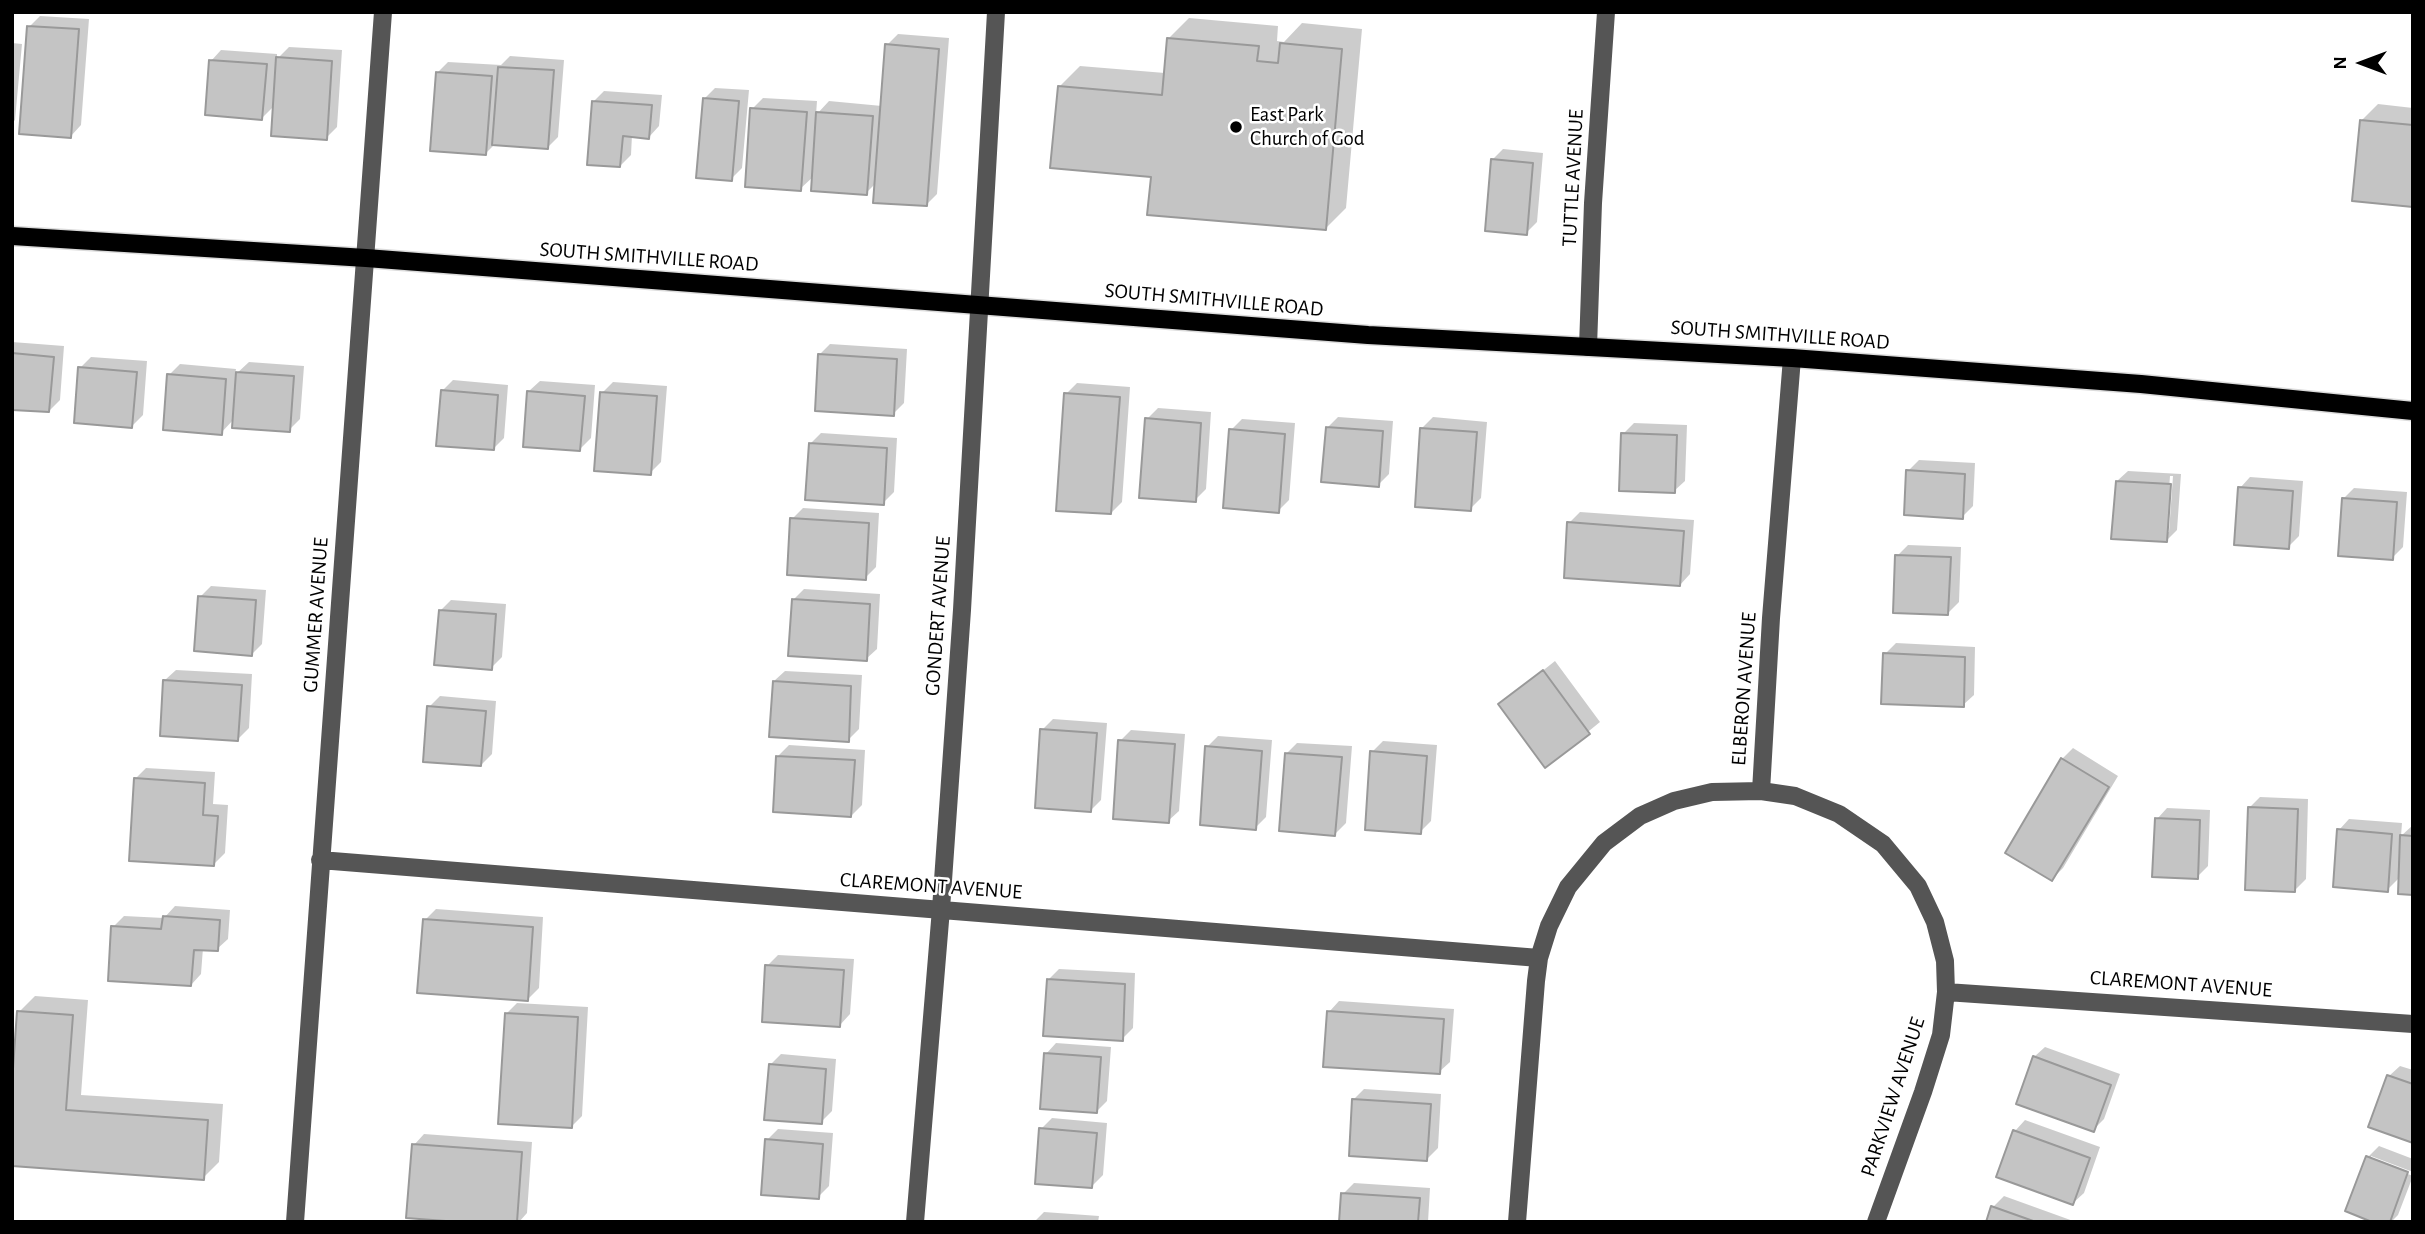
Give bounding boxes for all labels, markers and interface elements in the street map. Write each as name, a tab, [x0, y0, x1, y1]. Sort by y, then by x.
north arrow	[2327, 28, 2397, 98]
text: N	[2331, 56, 2350, 70]
place label: East Park Church of God	[1250, 102, 1365, 152]
street label: TUTTLE AVENUE	[1557, 109, 1589, 247]
marker: East Park Church of God	[1228, 119, 1244, 135]
street label: SOUTH SMITHVILLE ROAD	[539, 237, 759, 277]
street label: SOUTH SMITHVILLE ROAD	[1104, 278, 1324, 322]
street label: SOUTH SMITHVILLE ROAD	[1670, 315, 1890, 355]
street label: GONDERT AVENUE	[920, 535, 956, 697]
street label: GUMMER AVENUE	[298, 537, 334, 693]
street label: ELBERON AVENUE	[1726, 611, 1762, 767]
street label: CLAREMONT AVENUE	[839, 867, 1023, 905]
street label: CLAREMONT AVENUE	[2089, 965, 2273, 1003]
street label: PARKVIEW AVENUE	[1855, 1014, 1931, 1180]

